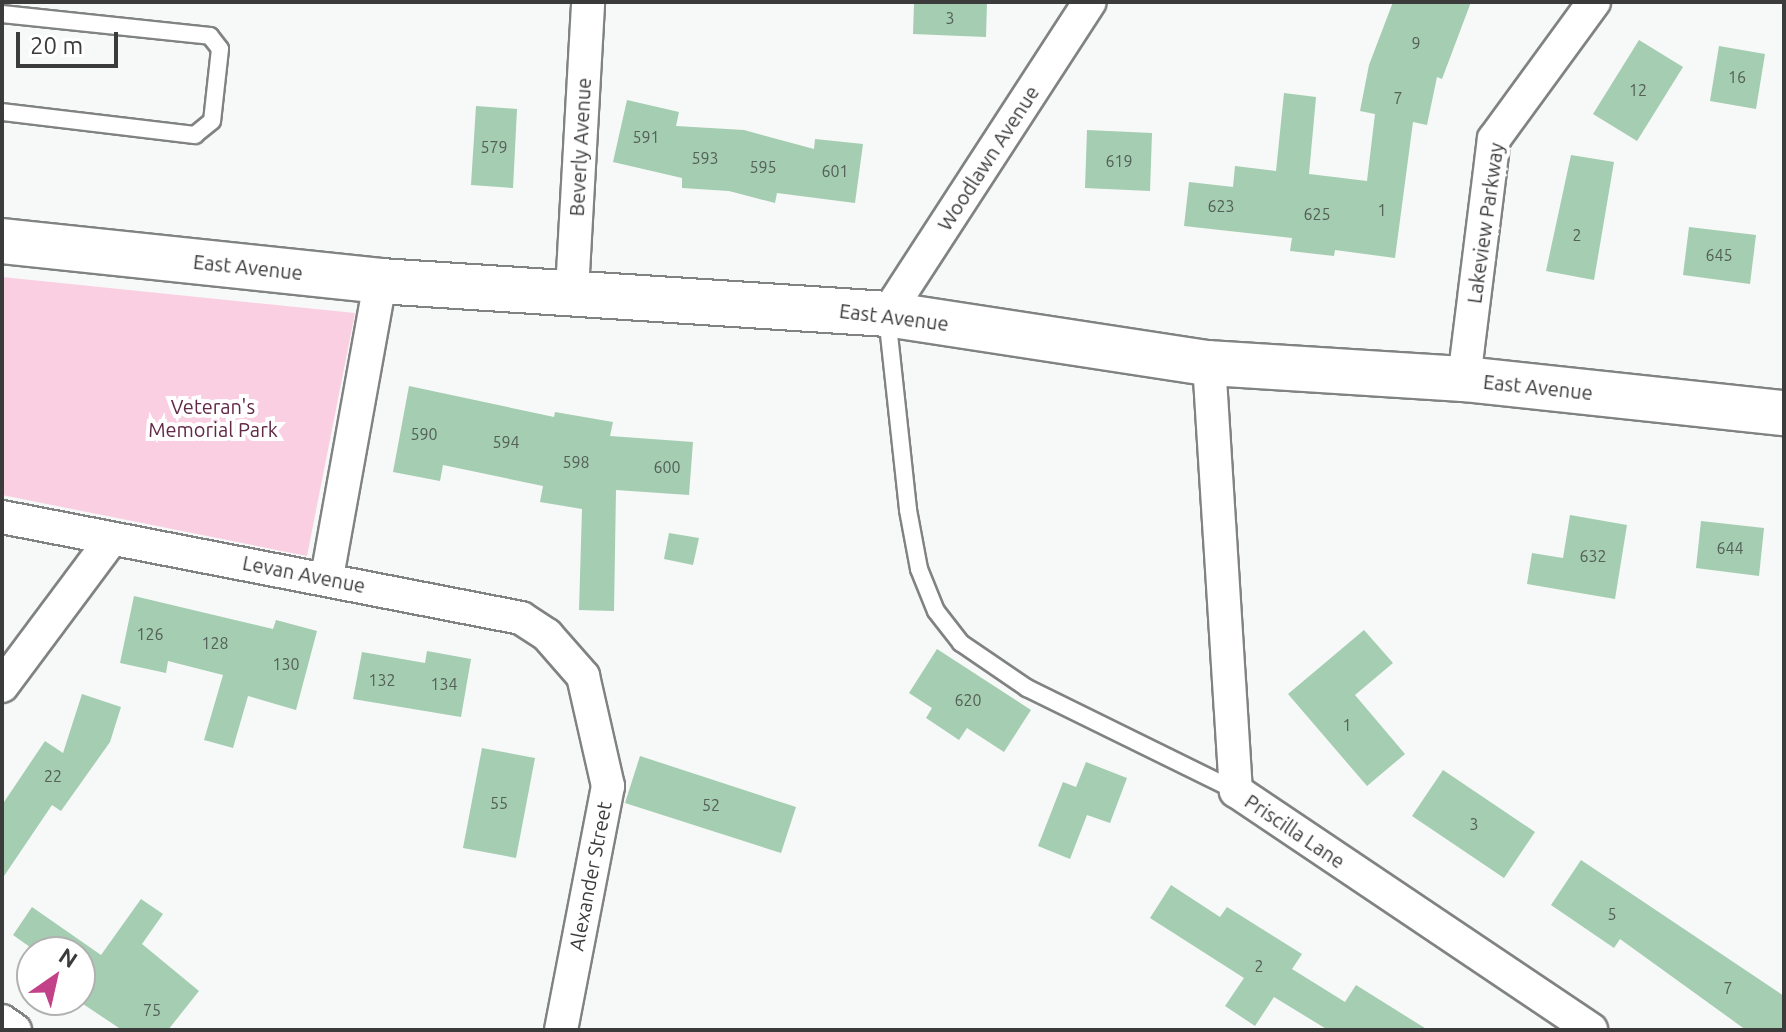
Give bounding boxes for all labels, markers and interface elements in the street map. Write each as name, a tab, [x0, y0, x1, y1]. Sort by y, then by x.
house number: 3	[945, 8, 955, 28]
scale bar	[20, 16, 122, 66]
text: 20 m	[30, 32, 83, 59]
house number: 9	[1411, 33, 1421, 53]
house number: 16	[1728, 67, 1746, 87]
street label: Beverly Avenue	[564, 77, 596, 217]
house number: 12	[1629, 80, 1647, 100]
street label: Woodlawn Avenue	[932, 81, 1044, 235]
house number: 7	[1393, 88, 1403, 108]
house number: 591	[632, 127, 660, 147]
house number: 579	[480, 137, 508, 157]
street label: Lakeview Parkway	[1462, 141, 1508, 305]
house number: 593	[691, 148, 719, 168]
house number: 619	[1105, 151, 1133, 171]
house number: 595	[749, 157, 777, 177]
house number: 601	[821, 161, 849, 181]
house number: 623	[1207, 196, 1235, 216]
house number: 1	[1377, 200, 1387, 220]
house number: 625	[1303, 204, 1331, 224]
house number: 2	[1572, 225, 1582, 245]
house number: 645	[1705, 245, 1733, 265]
street label: East Avenue	[192, 249, 304, 285]
street label: East Avenue	[838, 298, 950, 336]
street label: East Avenue	[1482, 369, 1594, 405]
park label: Veteran's Memorial Park	[148, 394, 278, 441]
house number: 590	[410, 424, 438, 444]
house number: 594	[492, 432, 520, 452]
house number: 598	[562, 452, 590, 472]
house number: 600	[653, 457, 681, 477]
house number: 644	[1716, 538, 1744, 558]
house number: 632	[1579, 546, 1607, 566]
street label: Levan Avenue	[241, 550, 367, 598]
house number: 126	[136, 624, 164, 644]
house number: 128	[201, 633, 229, 653]
house number: 130	[272, 654, 300, 674]
house number: 132	[368, 670, 396, 690]
house number: 134	[430, 674, 458, 694]
house number: 620	[954, 690, 982, 710]
house number: 1	[1342, 715, 1352, 735]
house number: 22	[44, 766, 62, 786]
street label: Priscilla Lane	[1240, 789, 1350, 873]
house number: 55	[490, 793, 508, 813]
house number: 52	[702, 795, 720, 815]
street label: Alexander Street	[564, 799, 616, 953]
house number: 3	[1469, 814, 1479, 834]
house number: 5	[1607, 904, 1617, 924]
north arrow	[16, 936, 96, 1016]
text: N	[55, 942, 82, 972]
house number: 2	[1254, 956, 1264, 976]
house number: 7	[1723, 978, 1733, 998]
house number: 75	[143, 1000, 161, 1020]

